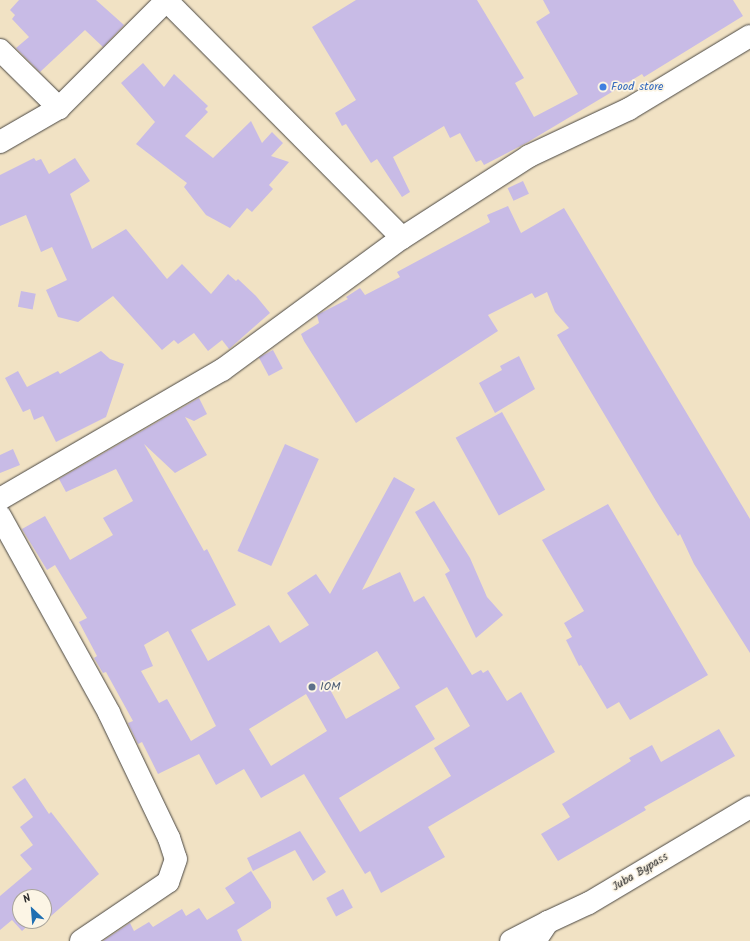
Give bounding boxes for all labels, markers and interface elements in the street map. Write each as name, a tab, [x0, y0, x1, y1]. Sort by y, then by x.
place label: Food store	[611, 80, 664, 94]
marker: Food store	[598, 82, 608, 92]
place label: IOM	[320, 680, 341, 694]
marker: IOM	[307, 682, 317, 692]
street label: Juba Bypass	[609, 850, 671, 894]
north arrow	[12, 889, 52, 929]
text: N	[20, 890, 34, 909]

